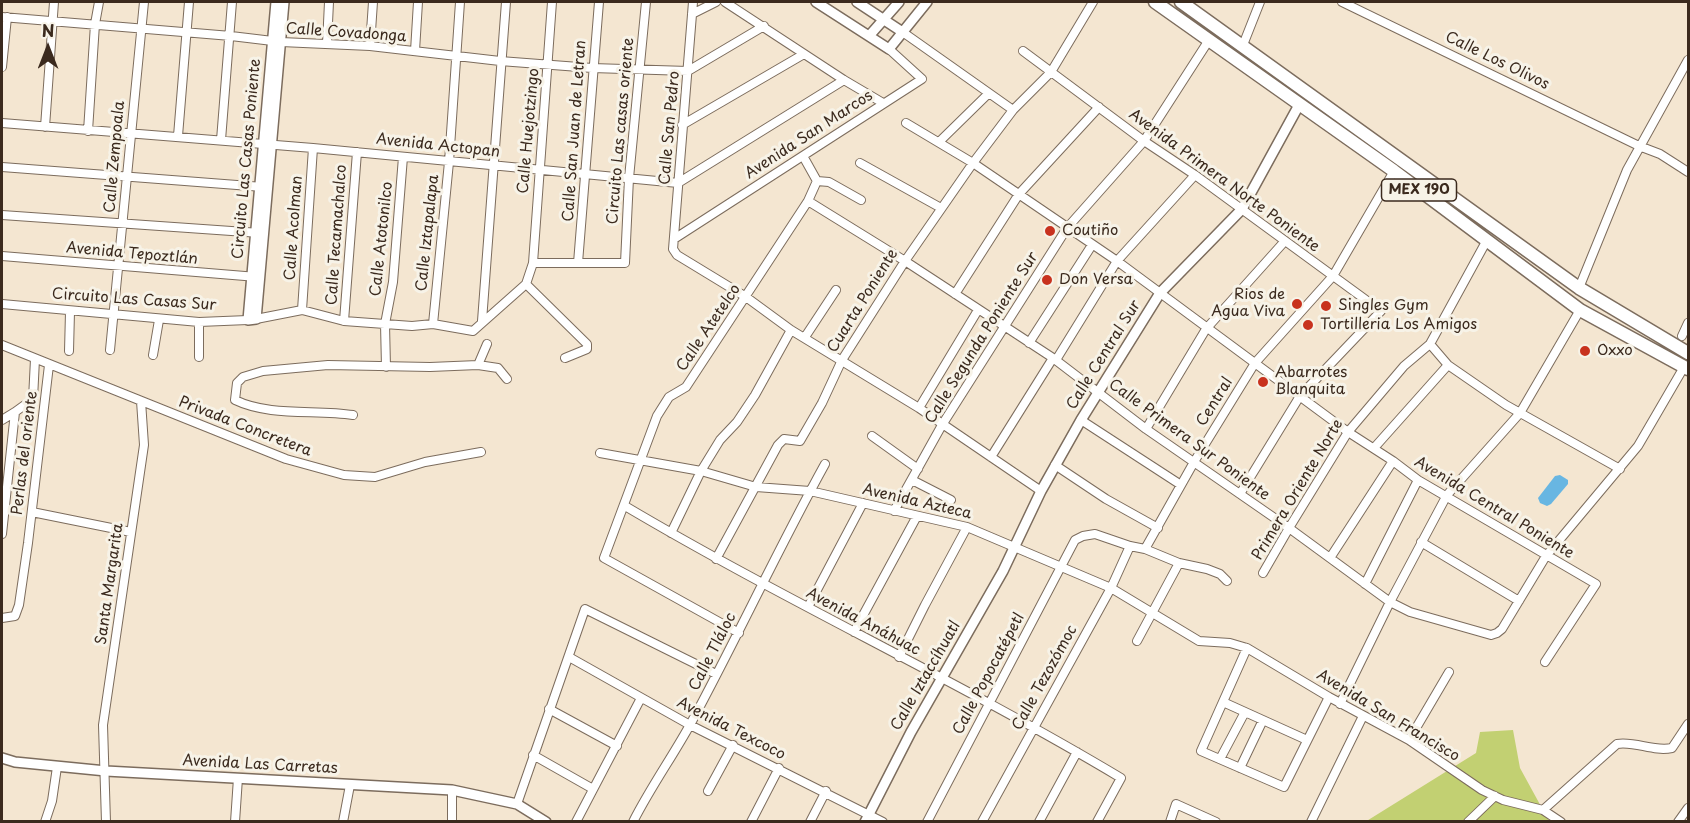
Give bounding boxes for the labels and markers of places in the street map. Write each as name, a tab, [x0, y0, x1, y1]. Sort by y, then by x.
place label: Coutiño	[1062, 222, 1118, 240]
marker: Coutiño	[1043, 224, 1057, 238]
place label: Don Versa	[1059, 271, 1133, 289]
marker: Don Versa	[1040, 273, 1054, 287]
place label: Rios de Agua Viva	[1211, 286, 1285, 321]
marker: Rios de Agua Viva	[1290, 297, 1304, 311]
place label: Singles Gym	[1338, 297, 1429, 315]
marker: Singles Gym	[1319, 299, 1333, 313]
place label: Tortilleria Los Amigos	[1320, 316, 1477, 334]
marker: Tortilleria Los Amigos	[1301, 318, 1315, 332]
place label: Oxxo	[1597, 342, 1633, 360]
marker: Oxxo	[1578, 344, 1592, 358]
place label: Abarrotes Blanquita	[1275, 364, 1347, 399]
marker: Abarrotes Blanquita	[1256, 375, 1270, 389]

